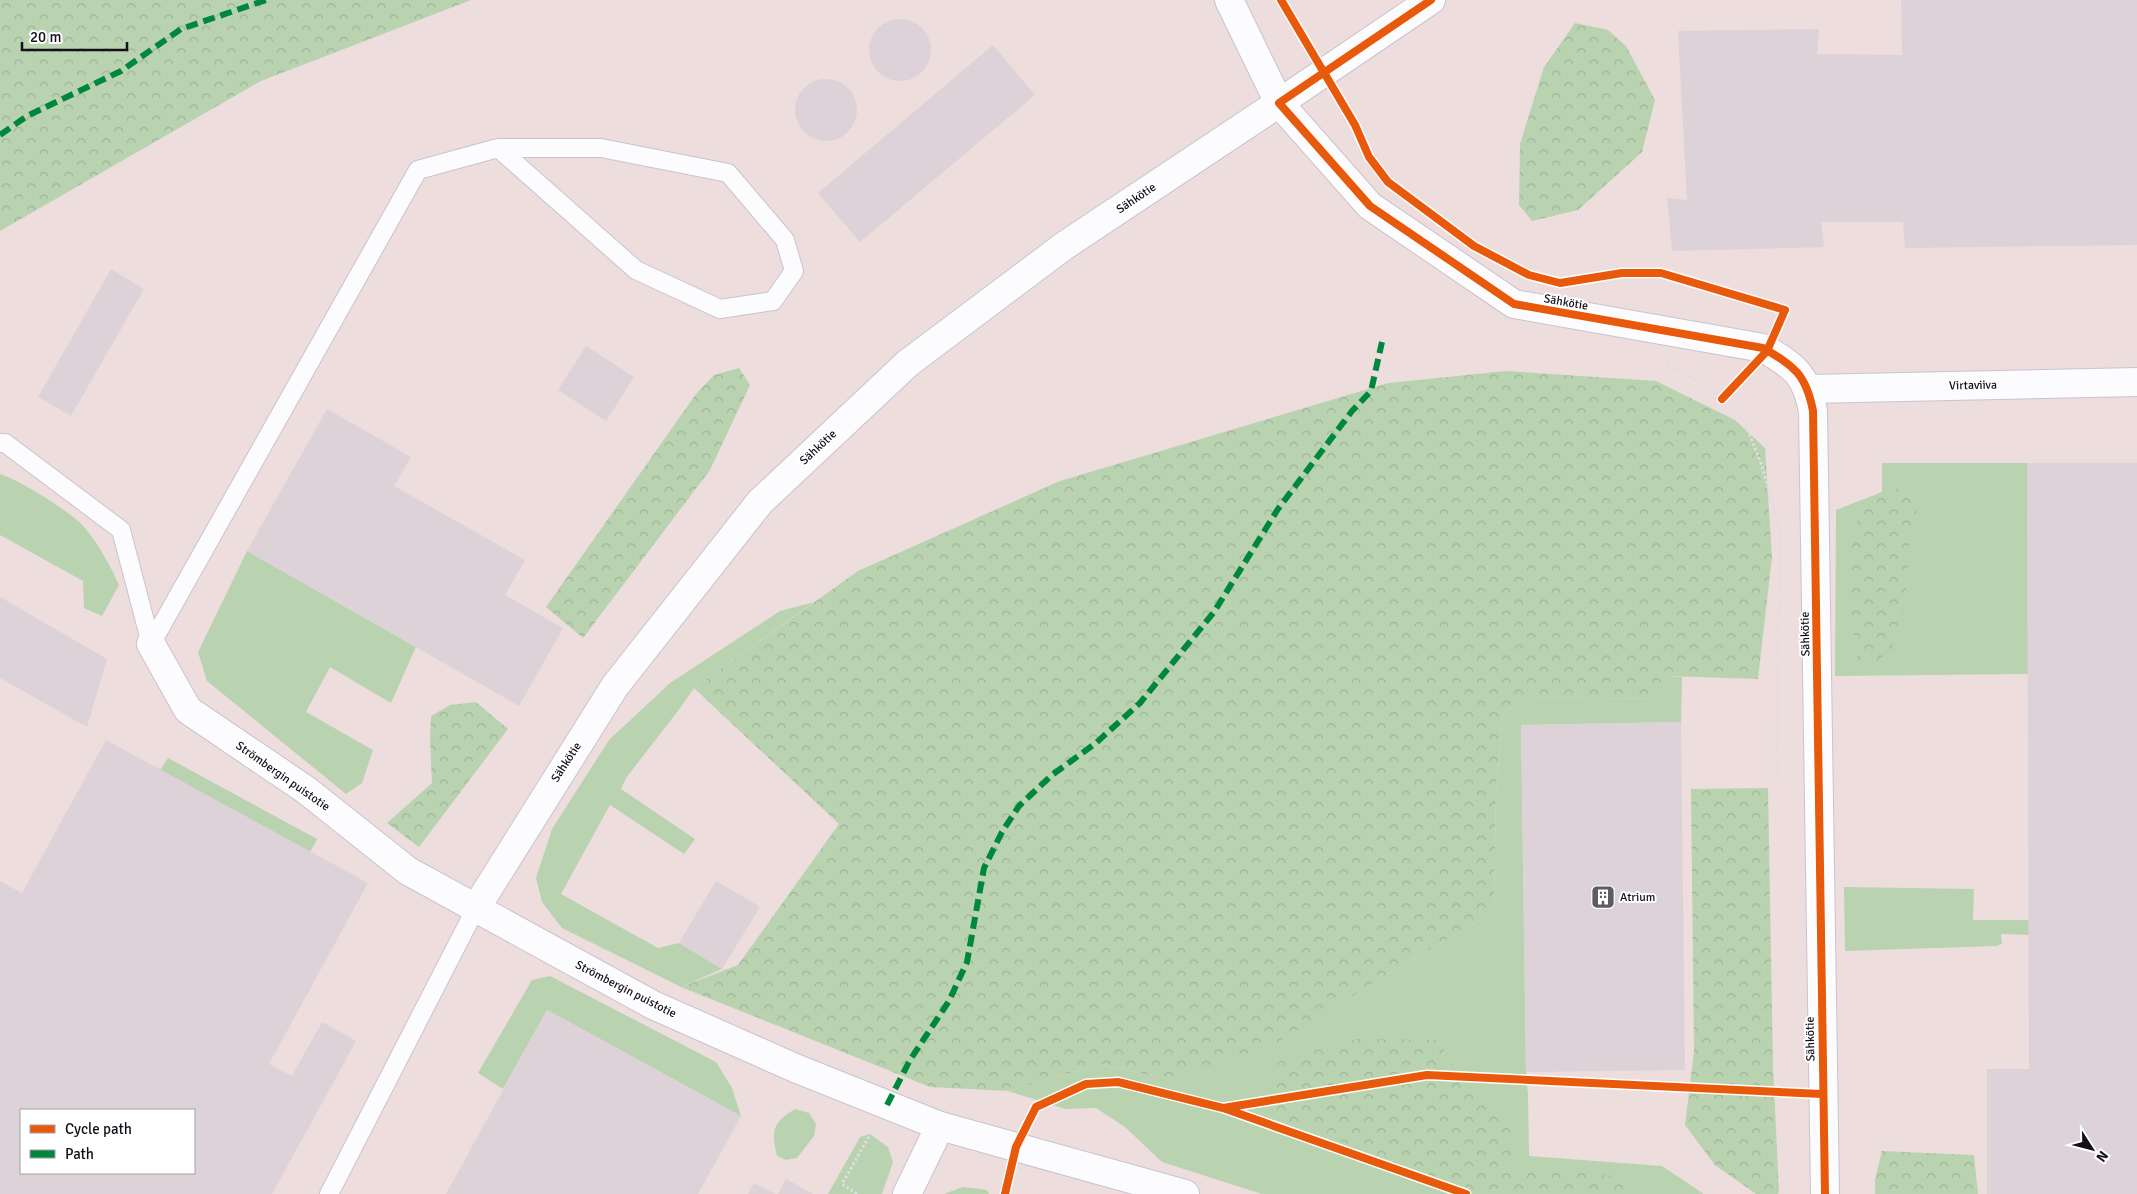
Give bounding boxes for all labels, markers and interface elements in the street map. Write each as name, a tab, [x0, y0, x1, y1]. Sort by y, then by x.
scale bar	[22, 20, 128, 52]
text: 20 m	[30, 28, 61, 46]
street label: Sähkötie	[1114, 180, 1159, 217]
street label: Sähkötie	[1543, 291, 1589, 314]
street label: Virtaviiva	[1949, 378, 1997, 393]
street label: Sähkötie	[797, 427, 840, 468]
street label: Sähkötie	[1798, 611, 1813, 656]
street label: Strömbergin puistotie	[233, 738, 333, 814]
street label: Sähkötie	[548, 739, 585, 785]
building icon: Atrium	[1590, 884, 1616, 910]
place label: Atrium	[1620, 890, 1655, 905]
street label: Strömbergin puistotie	[573, 957, 679, 1021]
street label: Sähkötie	[1803, 1016, 1818, 1061]
legend	[20, 1109, 195, 1174]
text: Cycle path	[65, 1120, 132, 1138]
north arrow	[2067, 1124, 2117, 1174]
text: Path	[65, 1145, 94, 1163]
text: N	[2092, 1147, 2112, 1165]

